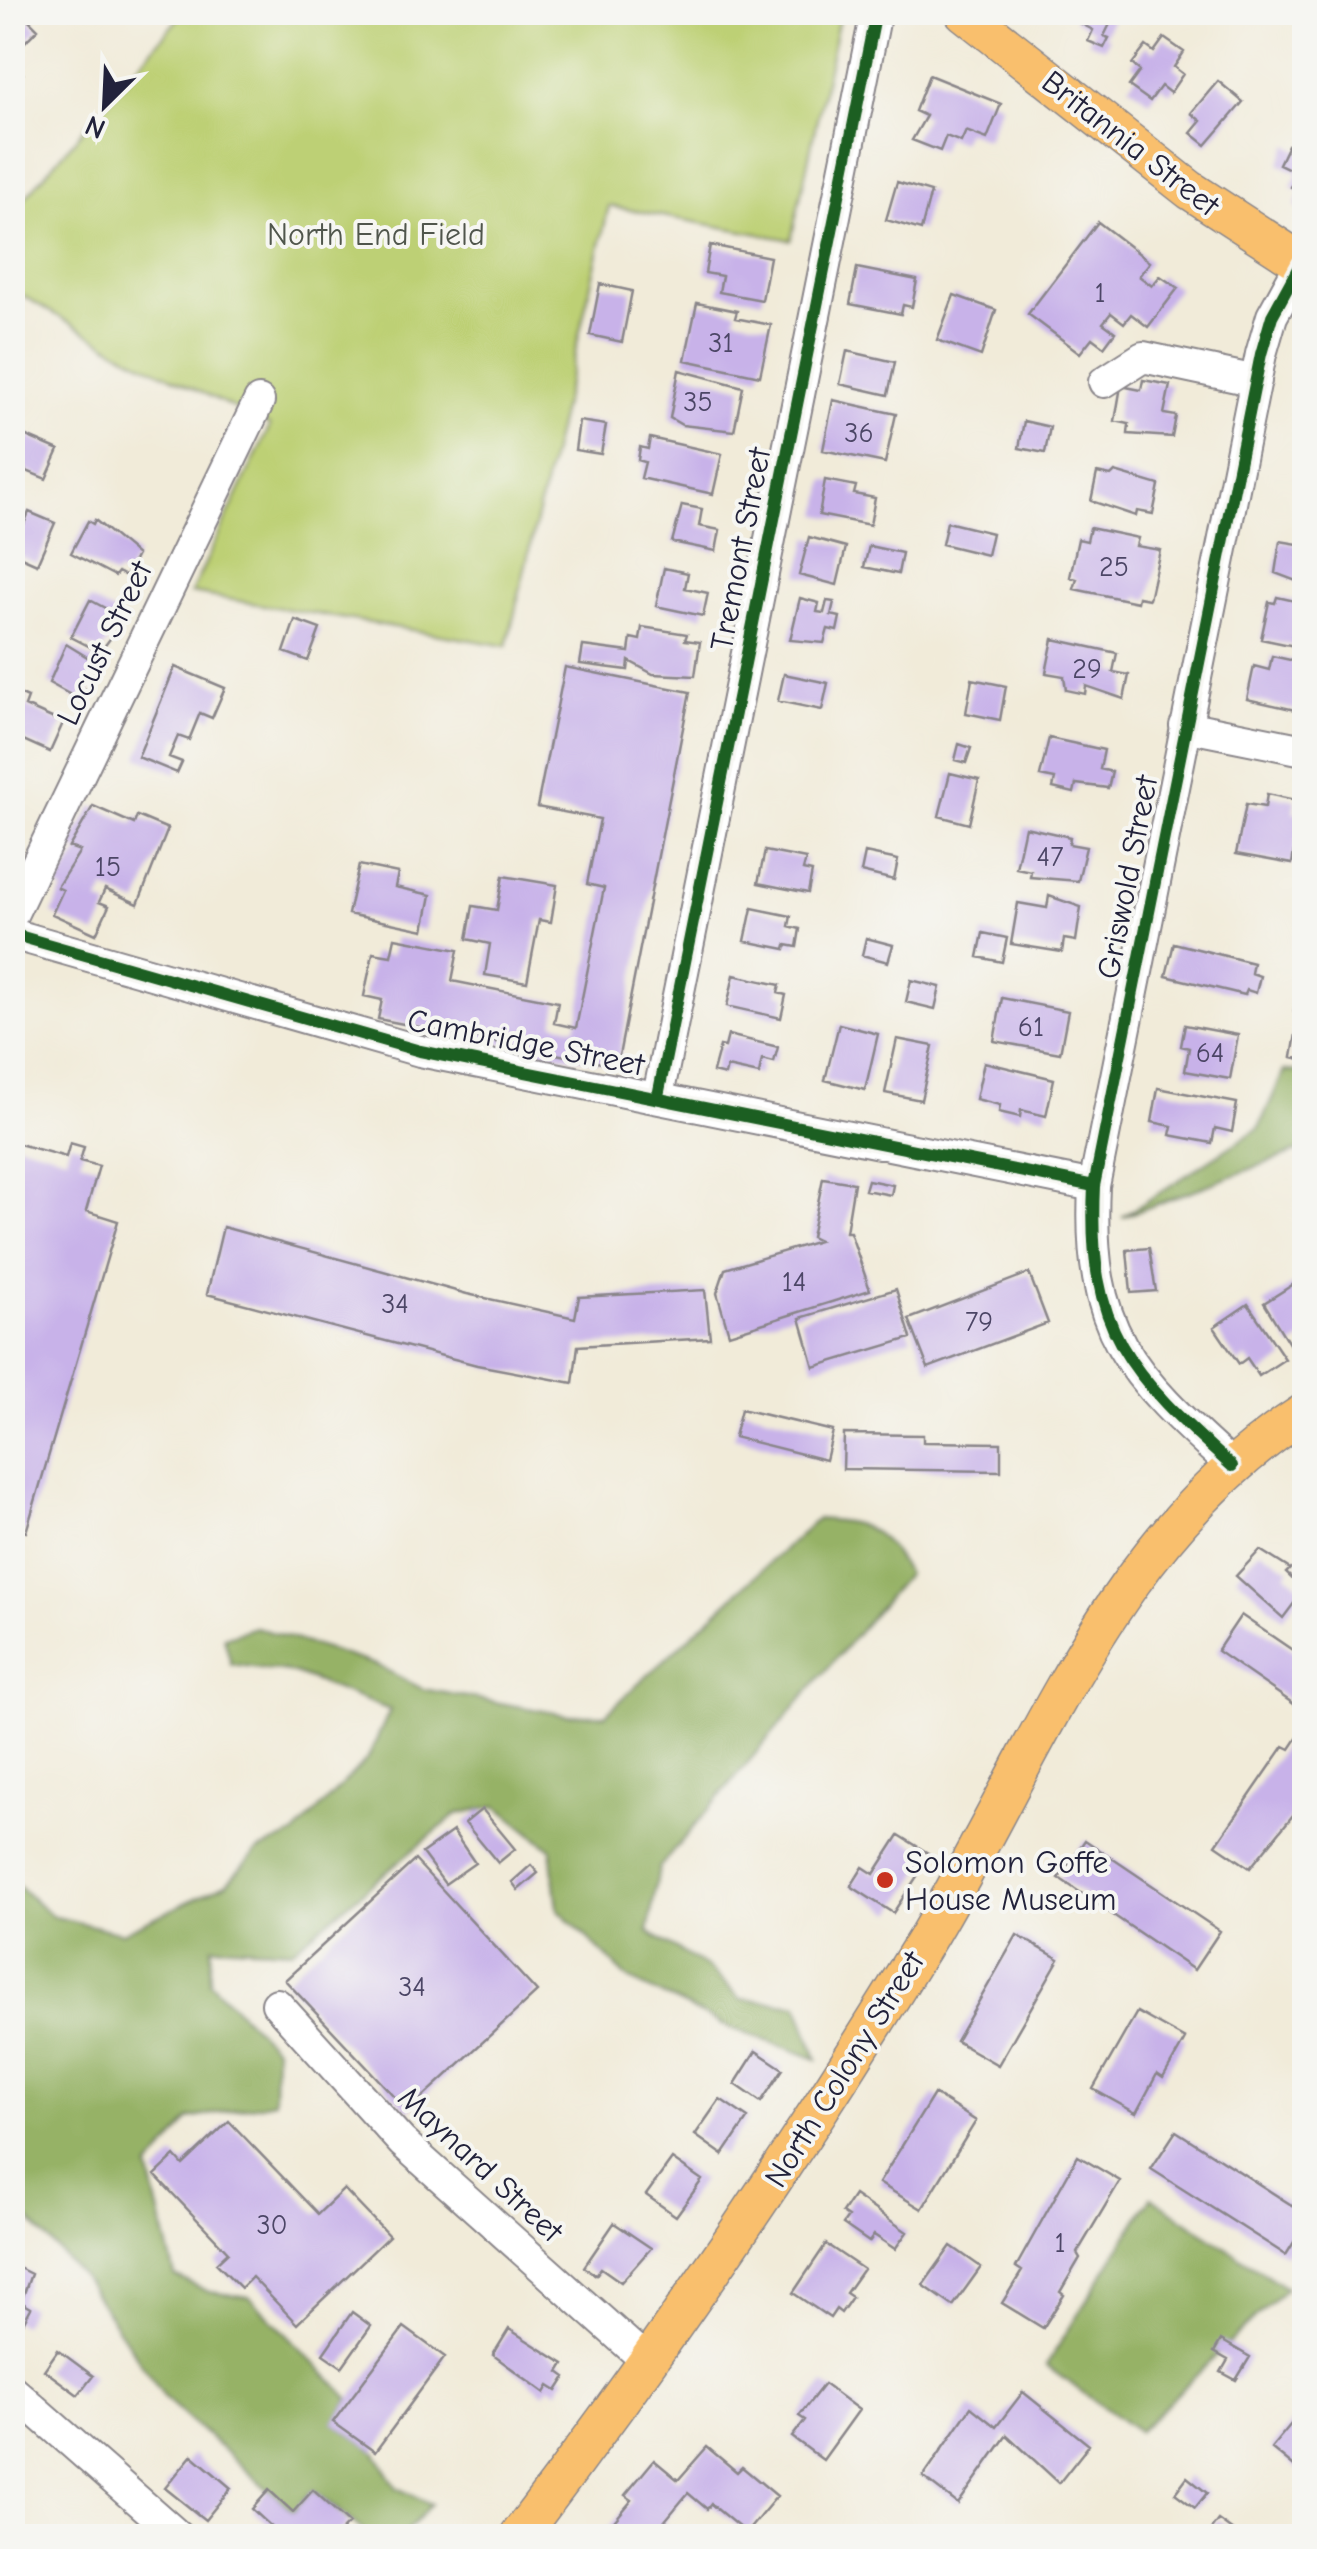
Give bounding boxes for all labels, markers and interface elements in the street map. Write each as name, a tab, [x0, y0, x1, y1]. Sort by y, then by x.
north arrow	[55, 55, 155, 155]
street label: Britannia Street	[1035, 63, 1227, 225]
text: N	[80, 109, 110, 145]
park label: North End Field	[267, 216, 485, 253]
house number: 1	[1094, 277, 1106, 309]
house number: 31	[708, 327, 734, 359]
house number: 35	[683, 386, 713, 418]
house number: 36	[844, 417, 874, 449]
street label: Tremont Street	[703, 444, 778, 654]
house number: 25	[1099, 551, 1129, 583]
street label: Locust Street	[49, 555, 160, 731]
house number: 29	[1072, 653, 1102, 685]
street label: Griswold Street	[1090, 771, 1166, 982]
house number: 47	[1037, 841, 1063, 873]
house number: 15	[95, 851, 121, 883]
street label: Cambridge Street	[404, 1001, 648, 1084]
house number: 61	[1018, 1011, 1044, 1043]
house number: 64	[1196, 1037, 1224, 1069]
house number: 14	[782, 1266, 806, 1298]
house number: 34	[381, 1288, 409, 1320]
house number: 79	[965, 1306, 993, 1338]
place label: Solomon Goffe House Museum	[905, 1844, 1117, 1918]
marker: Solomon Goffe House Museum	[874, 1869, 896, 1891]
street label: North Colony Street	[757, 1944, 932, 2194]
house number: 34	[398, 1971, 426, 2003]
street label: Maynard Street	[391, 2079, 571, 2251]
house number: 30	[256, 2209, 288, 2241]
house number: 1	[1054, 2227, 1066, 2259]

